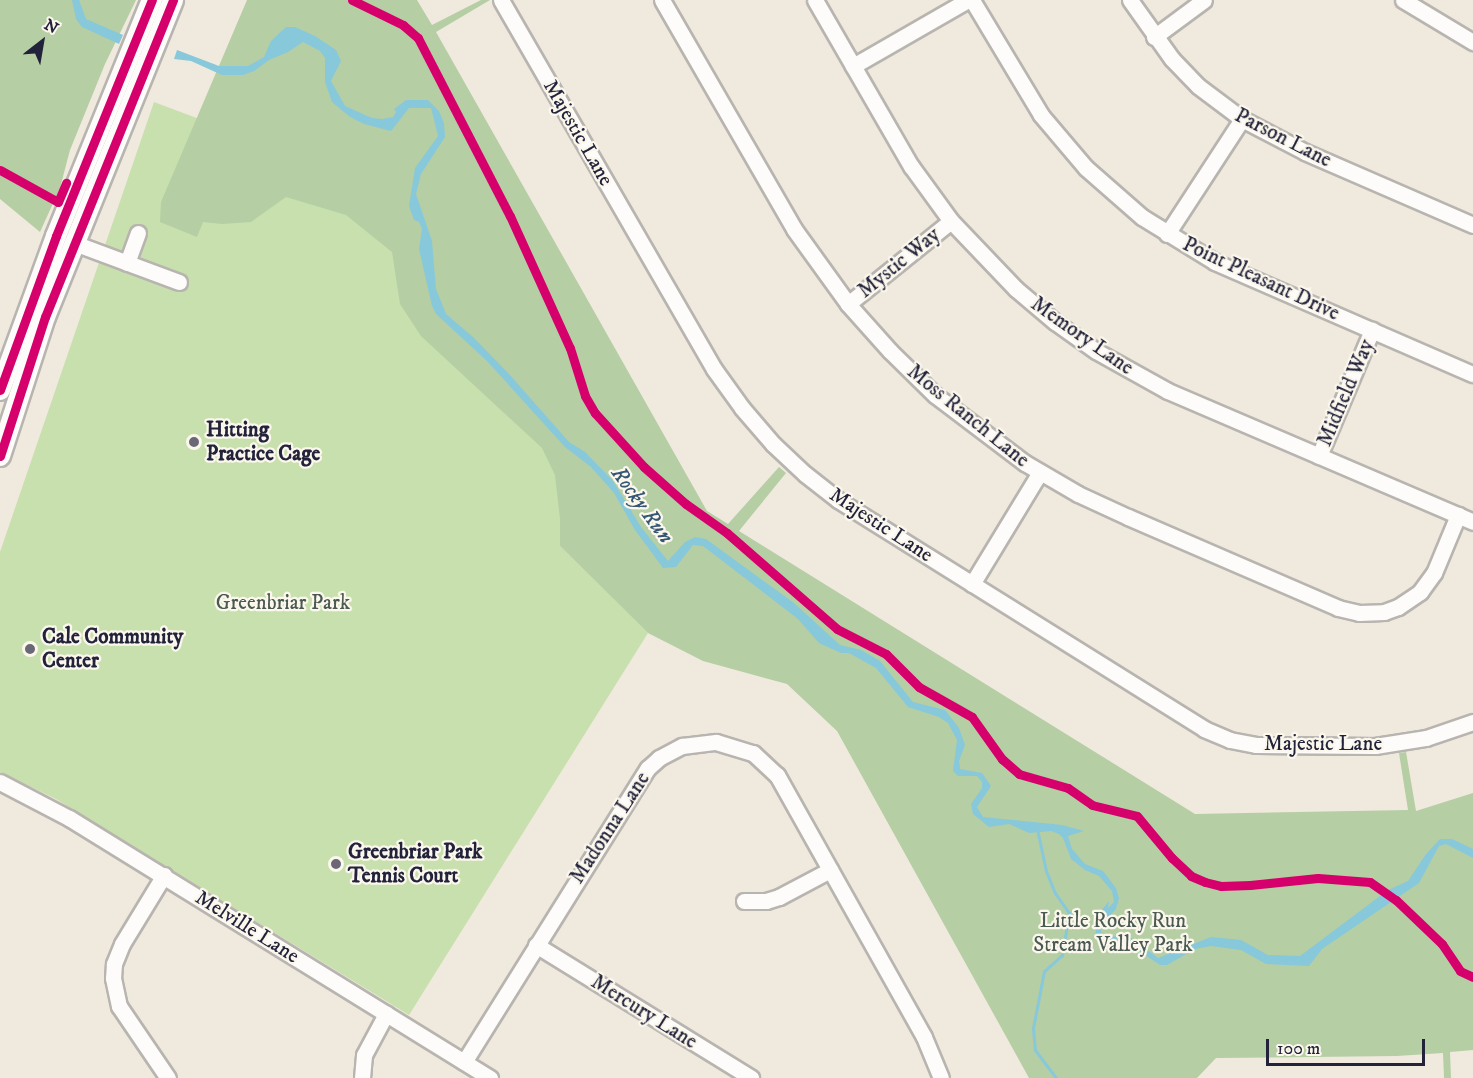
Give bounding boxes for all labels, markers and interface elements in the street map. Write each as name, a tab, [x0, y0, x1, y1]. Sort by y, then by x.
north arrow	[12, 12, 72, 72]
text: N	[40, 15, 62, 39]
street label: Majestic Lane	[538, 76, 618, 190]
street label: Parson Lane	[1230, 103, 1336, 173]
street label: Mystic Way	[853, 222, 945, 304]
street label: Point Pleasant Drive	[1179, 232, 1343, 326]
street label: Memory Lane	[1026, 291, 1138, 381]
street label: Midfield Way	[1312, 336, 1380, 450]
street label: Moss Ranch Lane	[902, 359, 1034, 473]
place label: Hitting Practice Cage	[206, 417, 320, 467]
marker: Hitting Practice Cage	[187, 435, 201, 449]
water label: Rocky Run	[605, 461, 679, 549]
street label: Majestic Lane	[825, 482, 937, 568]
park label: Greenbriar Park	[216, 590, 350, 616]
place label: Cale Community Center	[42, 624, 183, 674]
marker: Cale Community Center	[23, 642, 37, 656]
street label: Majestic Lane	[1264, 731, 1382, 757]
street label: Madonna Lane	[565, 768, 655, 888]
place label: Greenbriar Park Tennis Court	[348, 839, 482, 889]
marker: Greenbriar Park Tennis Court	[329, 857, 343, 871]
street label: Melville Lane	[190, 885, 304, 969]
park label: Little Rocky Run Stream Valley Park	[1033, 908, 1193, 958]
street label: Mercury Lane	[586, 969, 702, 1055]
scale bar	[1269, 1027, 1428, 1065]
text: 100 m	[1277, 1038, 1320, 1060]

